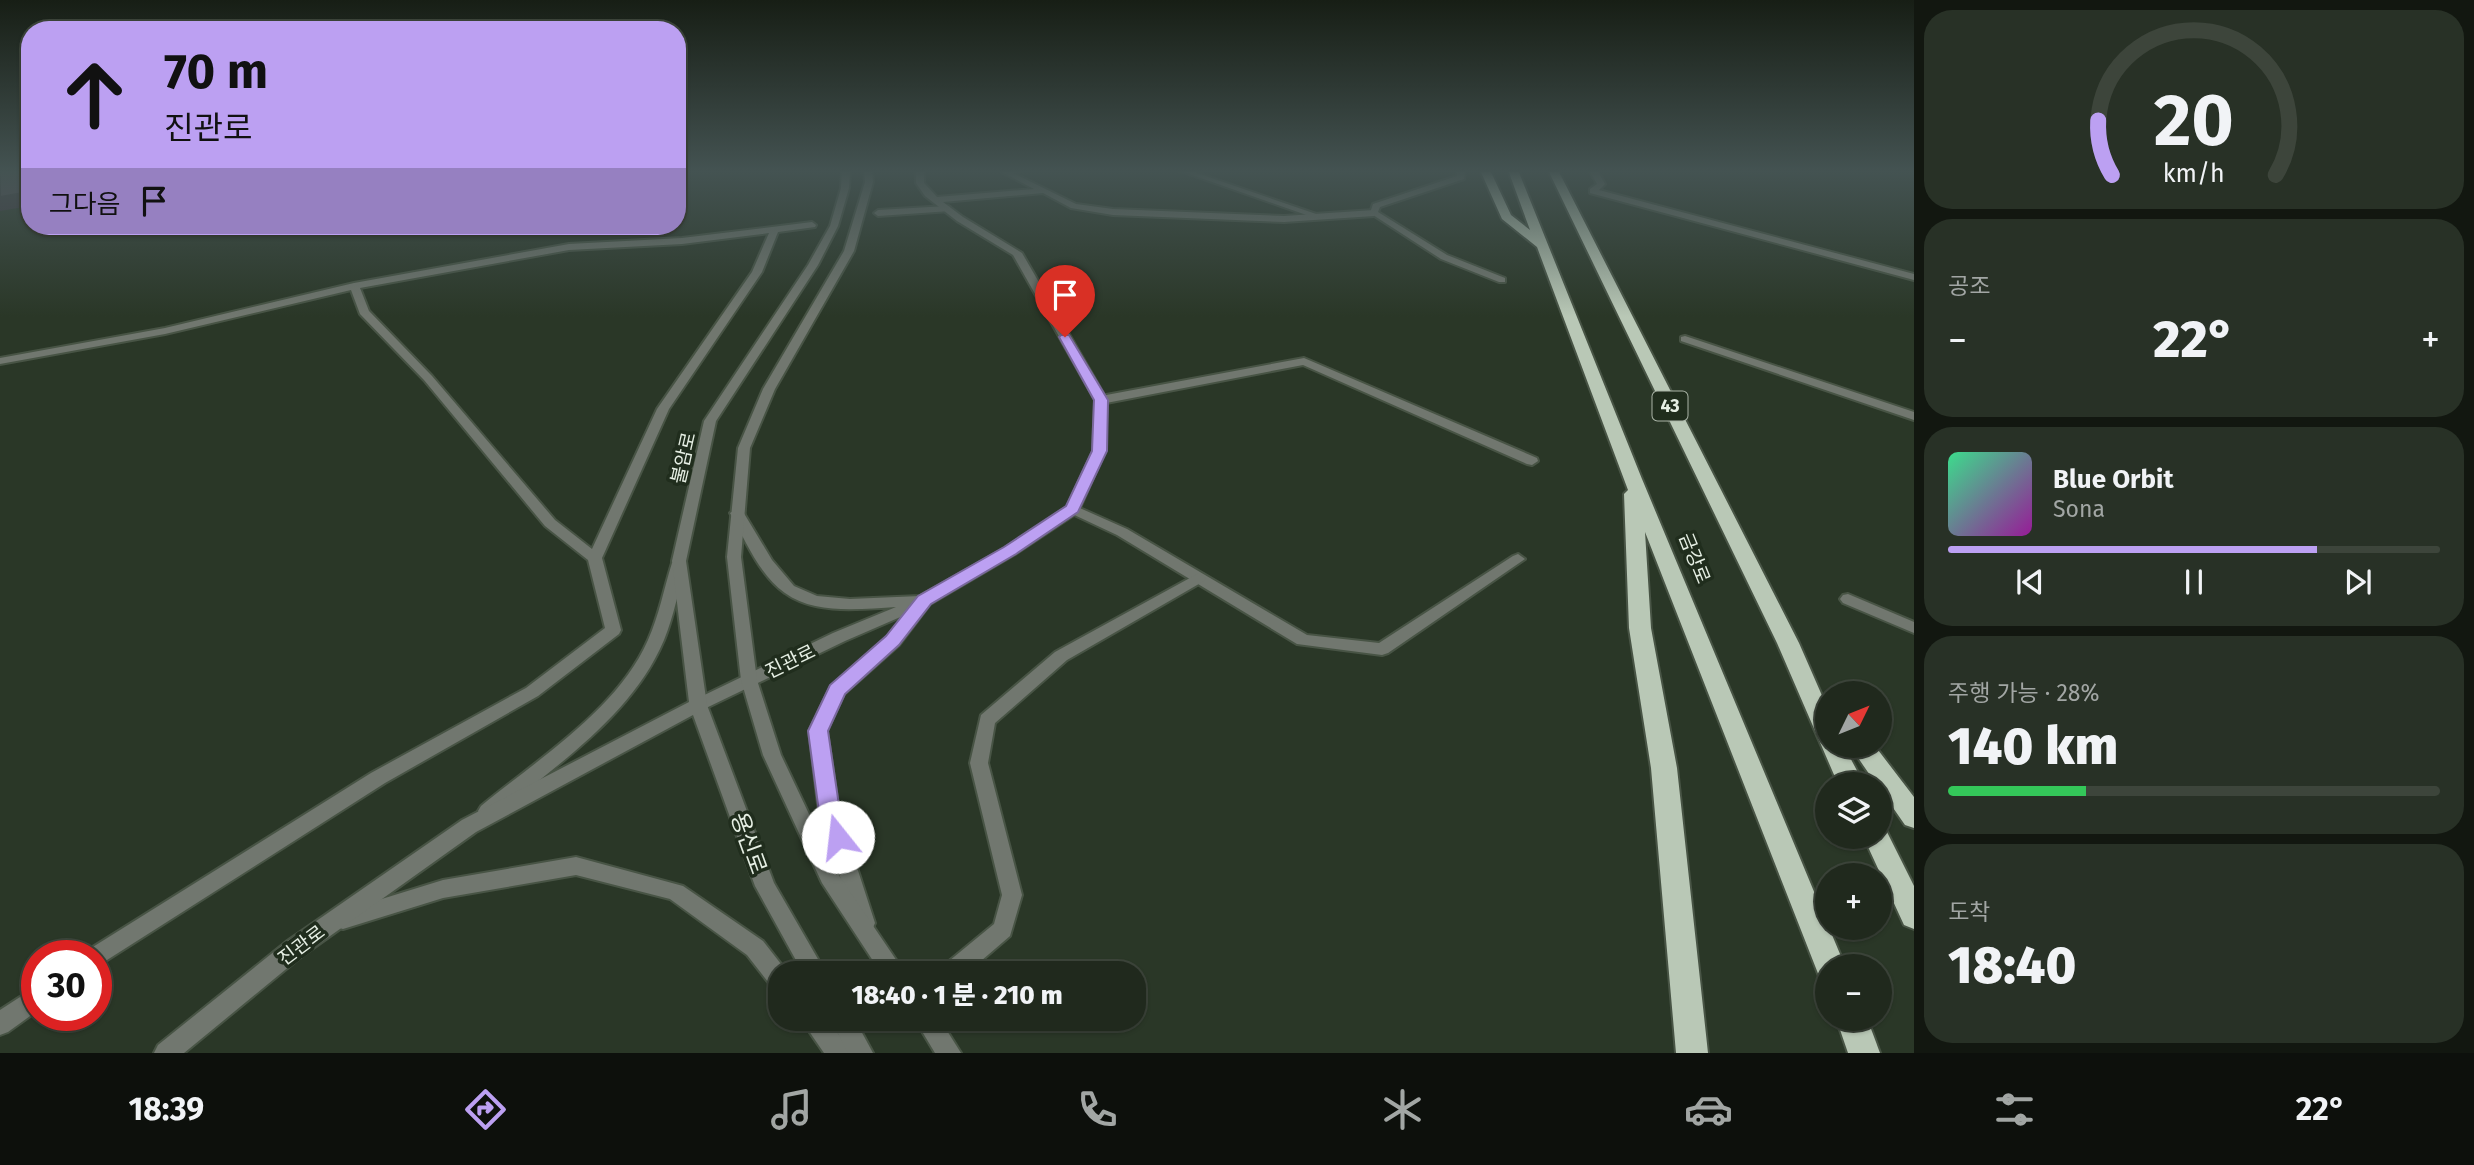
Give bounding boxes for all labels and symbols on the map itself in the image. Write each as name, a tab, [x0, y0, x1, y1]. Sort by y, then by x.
pin	[1035, 265, 1095, 337]
road number: 43	[1652, 392, 1688, 420]
street label: 불암로	[666, 430, 701, 486]
street label: 금강로	[1674, 530, 1715, 587]
street label: 진관로	[762, 640, 819, 683]
north arrow	[1815, 681, 1892, 758]
position arrow	[801, 800, 875, 874]
street label: 용신로	[725, 808, 773, 878]
street label: 진관로	[273, 920, 329, 970]
speed limit sign: 30	[21, 940, 112, 1031]

